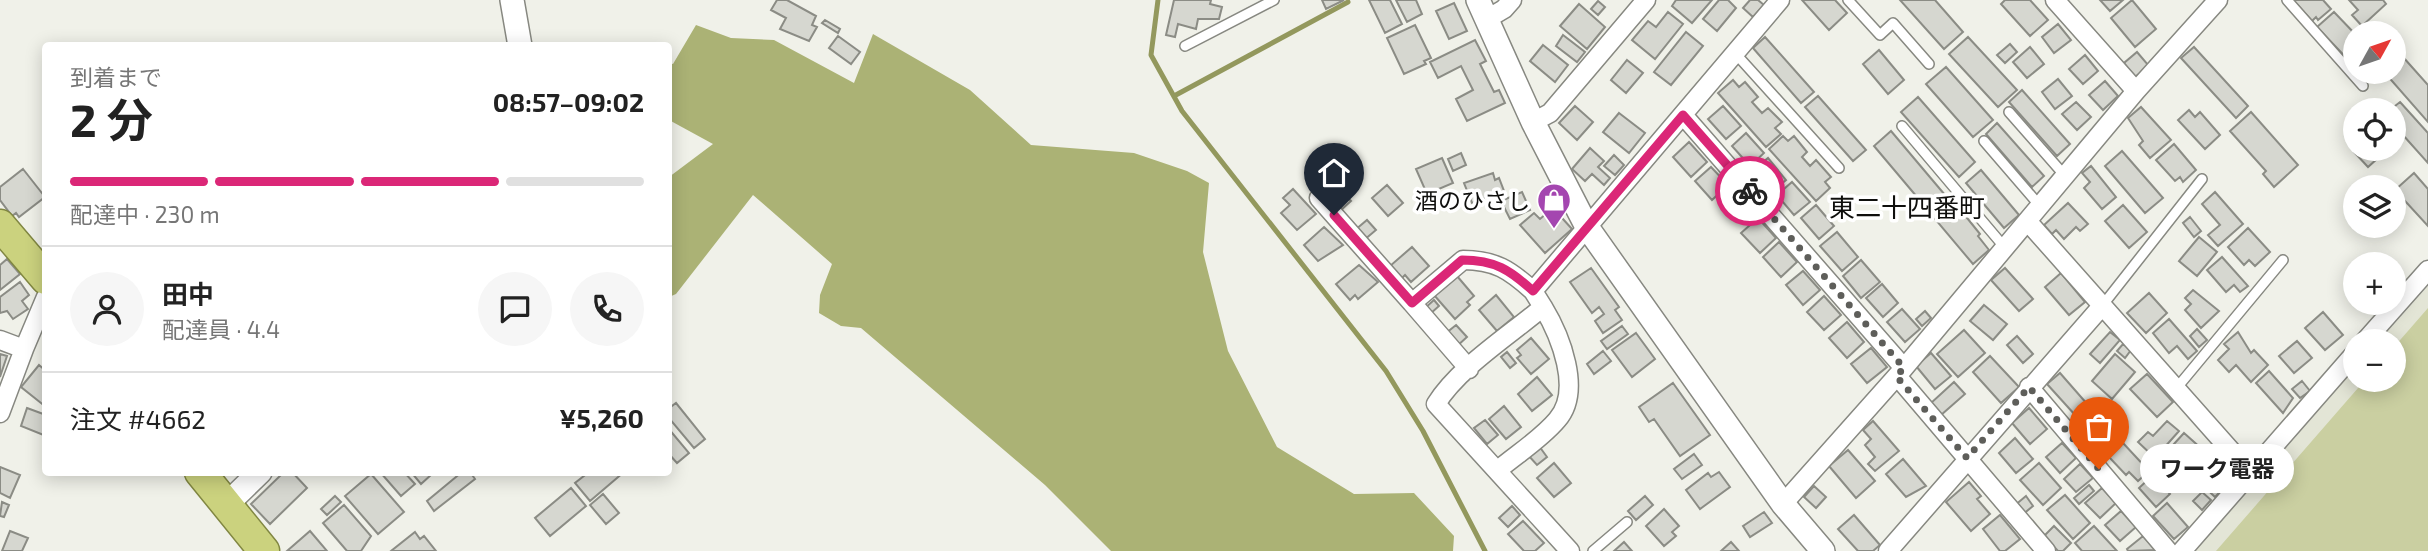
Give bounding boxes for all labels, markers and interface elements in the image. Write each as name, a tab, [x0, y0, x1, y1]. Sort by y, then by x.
north arrow	[2343, 21, 2406, 84]
map controls	[2343, 21, 2406, 392]
text: 到着まで	[70, 63, 162, 91]
text: 08:57–09:02	[493, 86, 644, 117]
text: 2 分	[70, 91, 153, 146]
button: locate	[2343, 98, 2406, 161]
pin	[1304, 143, 1364, 215]
icon: home	[1315, 154, 1353, 192]
courier	[1715, 156, 1785, 226]
icon: bike	[1731, 172, 1769, 210]
button: layers	[2343, 175, 2406, 238]
shop icon: 酒のひさし	[1535, 181, 1573, 230]
place label: 酒のひさし	[1415, 186, 1530, 214]
district label: 東二十四番町	[1829, 191, 1985, 222]
text: 配達中 · 230 m	[70, 200, 220, 228]
button: +	[2343, 252, 2406, 315]
button: person	[70, 272, 144, 346]
button: chat	[478, 272, 552, 346]
button: phone	[570, 272, 644, 346]
text: 田中	[162, 278, 214, 309]
text: 配達員 · 4.4	[162, 315, 280, 343]
button: −	[2343, 329, 2406, 392]
pin	[2069, 397, 2129, 469]
text: ¥5,260	[559, 402, 644, 433]
text: 注文 #4662	[70, 403, 206, 434]
icon: bag	[2080, 408, 2118, 446]
callout: ワーク電器	[2141, 444, 2295, 494]
text: ワーク電器	[2160, 454, 2275, 482]

